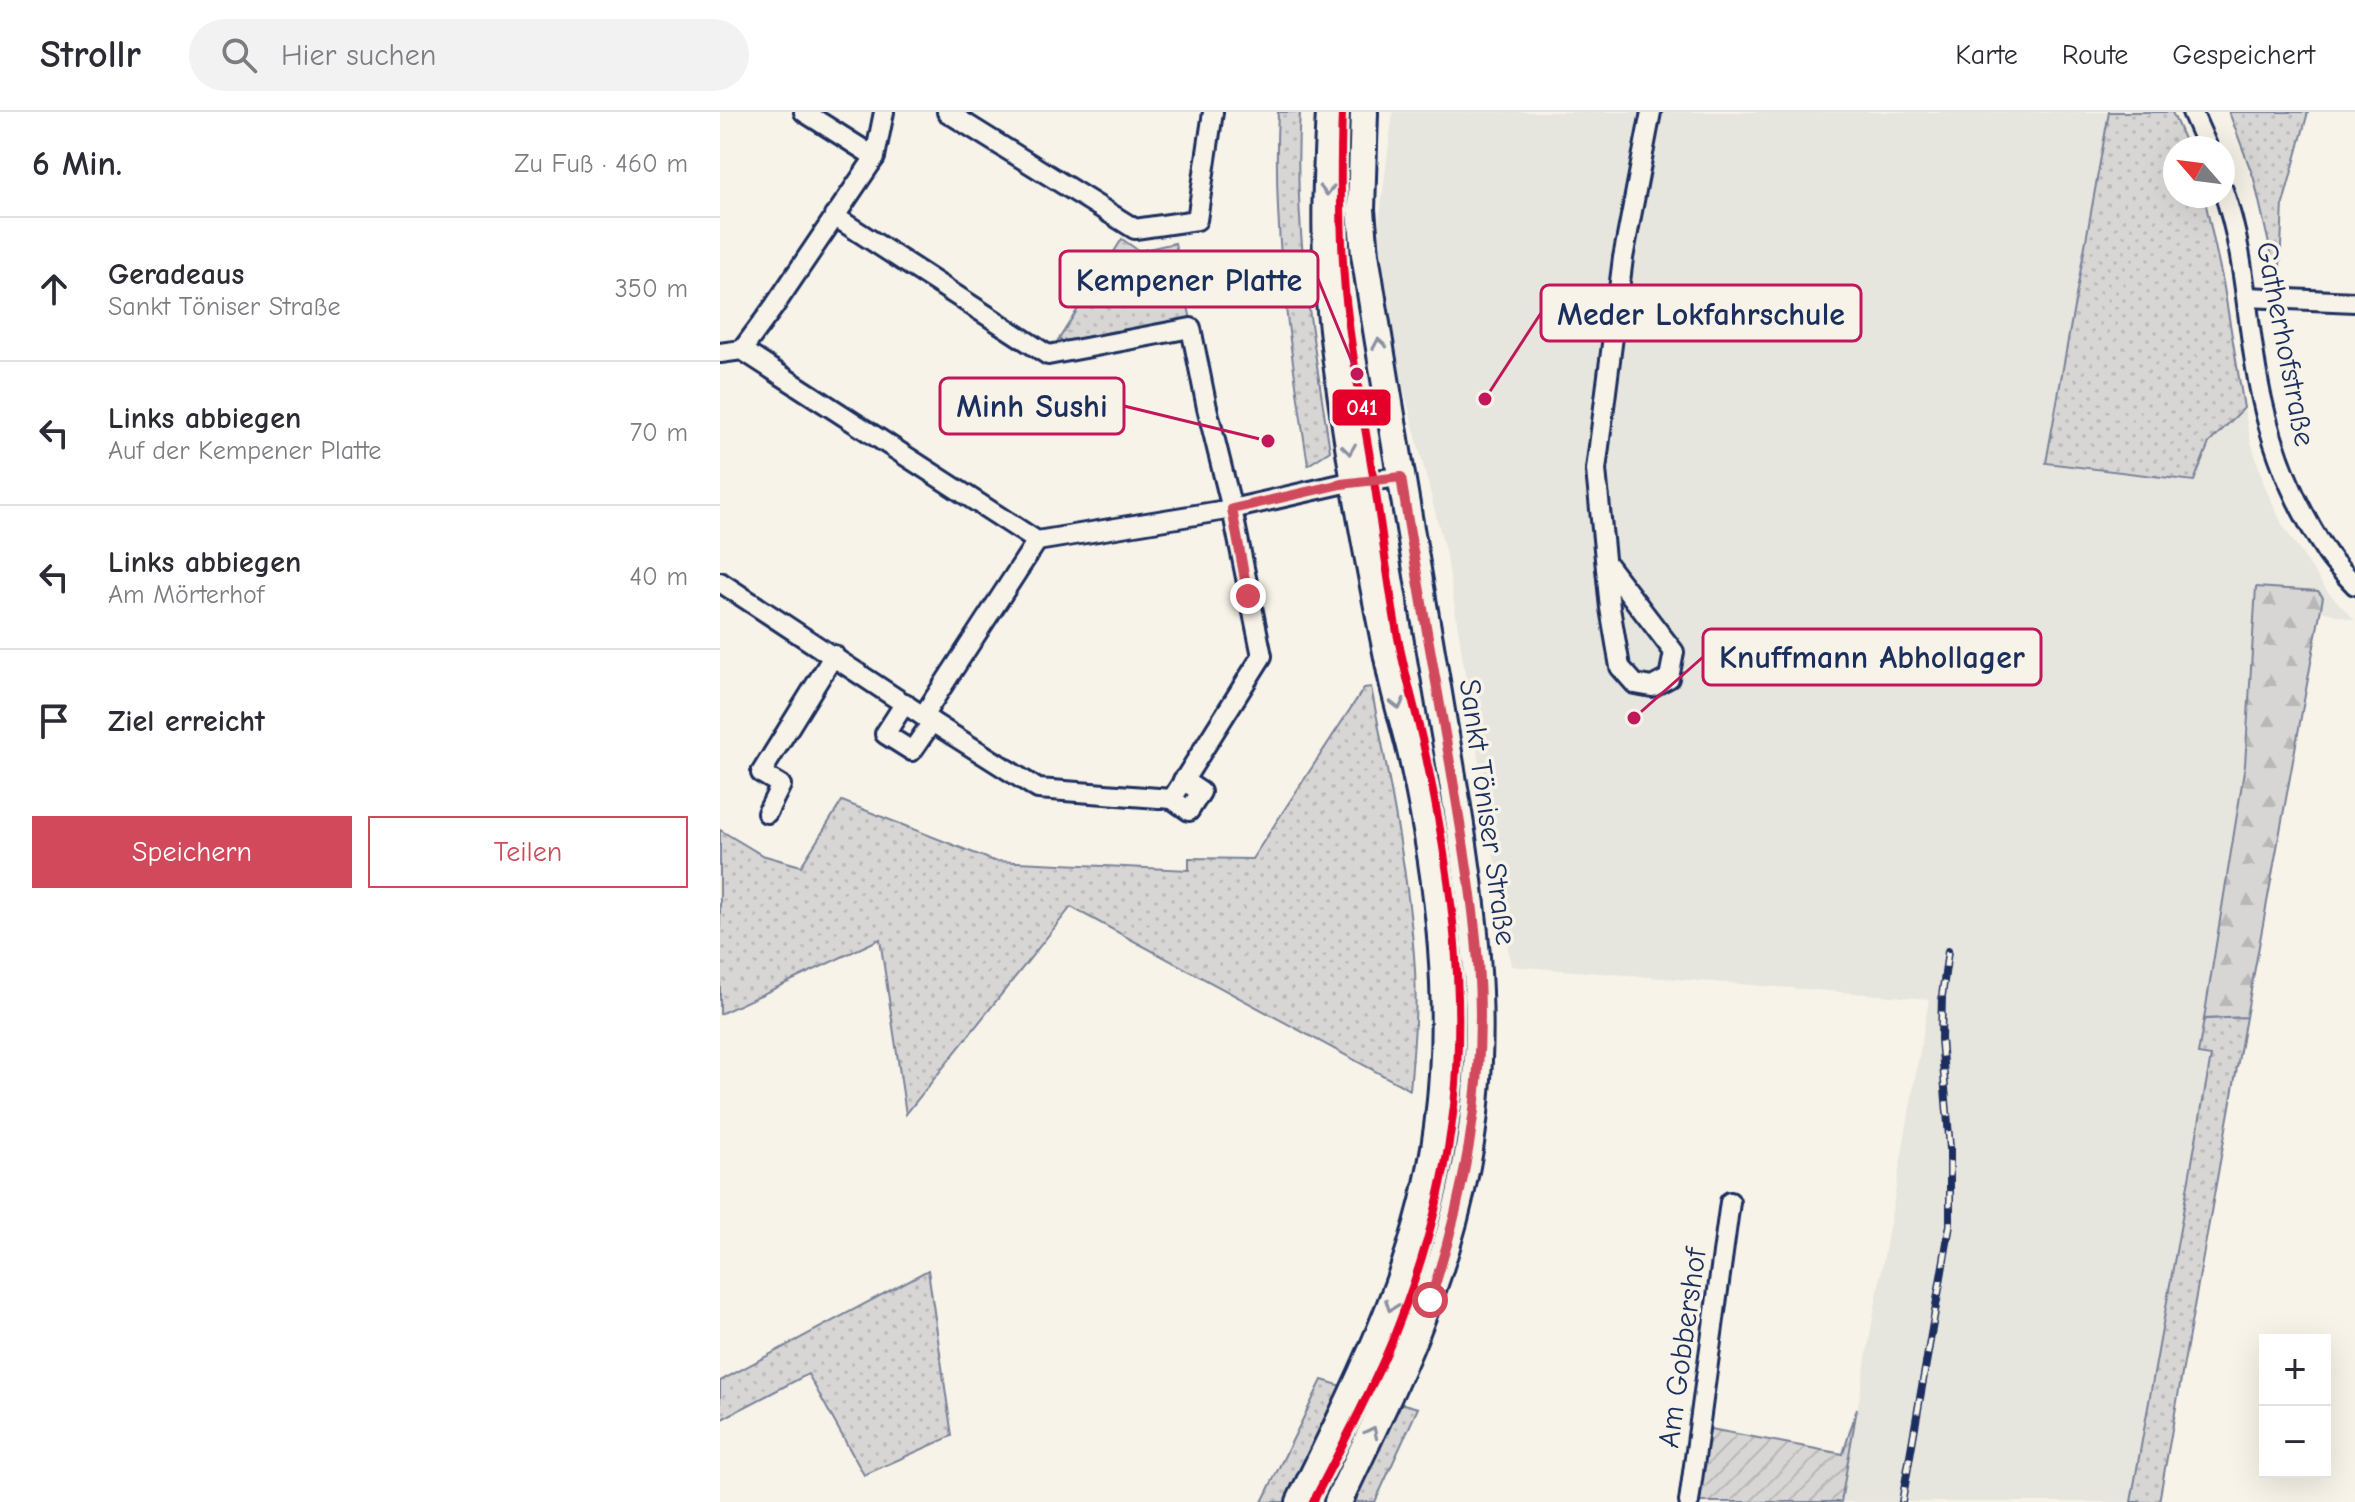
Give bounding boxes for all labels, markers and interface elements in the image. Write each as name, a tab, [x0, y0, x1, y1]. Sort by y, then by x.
search box	[189, 19, 749, 91]
text: Strollr	[40, 33, 141, 77]
icon: search	[217, 33, 261, 77]
text: Hier suchen	[281, 38, 436, 73]
text: Karte	[1955, 39, 2018, 71]
text: Route	[2062, 39, 2128, 71]
text: Gespeichert	[2172, 39, 2315, 71]
north arrow	[2163, 136, 2235, 208]
text: 6 Min.	[32, 144, 122, 184]
text: Zu Fuß · 460 m	[514, 149, 688, 179]
one-way arrow	[1318, 184, 1336, 197]
street label: Gatherhofstraße	[2249, 239, 2322, 449]
callout: Kempener Platte	[1060, 251, 1318, 307]
text: Geradeaus	[108, 257, 244, 292]
text: Kempener Platte	[1076, 262, 1302, 299]
icon: ahead	[32, 267, 76, 311]
text: 350 m	[615, 274, 688, 304]
callout: Meder Lokfahrschule	[1541, 285, 1861, 341]
text: Sankt Töniser Straße	[108, 292, 340, 322]
text: Meder Lokfahrschule	[1557, 296, 1845, 333]
one-way arrow	[1371, 338, 1388, 351]
callout: Minh Sushi	[940, 378, 1124, 434]
text: Minh Sushi	[956, 388, 1108, 425]
line badge: 041	[1331, 388, 1392, 427]
text: 041	[1346, 395, 1378, 421]
text: Links abbiegen	[108, 401, 301, 436]
icon: left	[32, 411, 76, 455]
text: 70 m	[630, 418, 688, 448]
text: Auf der Kempener Platte	[108, 436, 381, 466]
one-way arrow	[1340, 442, 1357, 455]
text: Links abbiegen	[108, 545, 301, 580]
icon: left	[32, 555, 76, 599]
text: 40 m	[629, 562, 688, 592]
route end	[1230, 578, 1266, 614]
text: Am Mörterhof	[108, 580, 264, 610]
callout: Knuffmann Abhollager	[1703, 629, 2041, 685]
text: Knuffmann Abhollager	[1719, 639, 2025, 676]
street label: Sankt Töniser Straße	[1452, 677, 1523, 947]
one-way arrow	[1389, 696, 1406, 710]
icon: arrive	[32, 699, 76, 743]
text: Ziel erreicht	[108, 704, 265, 739]
button: Speichern	[32, 816, 352, 888]
button: Teilen	[368, 816, 688, 888]
street label: Am Gobbershof	[1651, 1244, 1714, 1450]
route start	[1412, 1282, 1448, 1318]
one-way arrow	[1384, 1298, 1401, 1312]
map controls	[2259, 1334, 2331, 1478]
button: +	[2259, 1334, 2331, 1406]
button: −	[2259, 1406, 2331, 1478]
one-way arrow	[1362, 1425, 1378, 1440]

